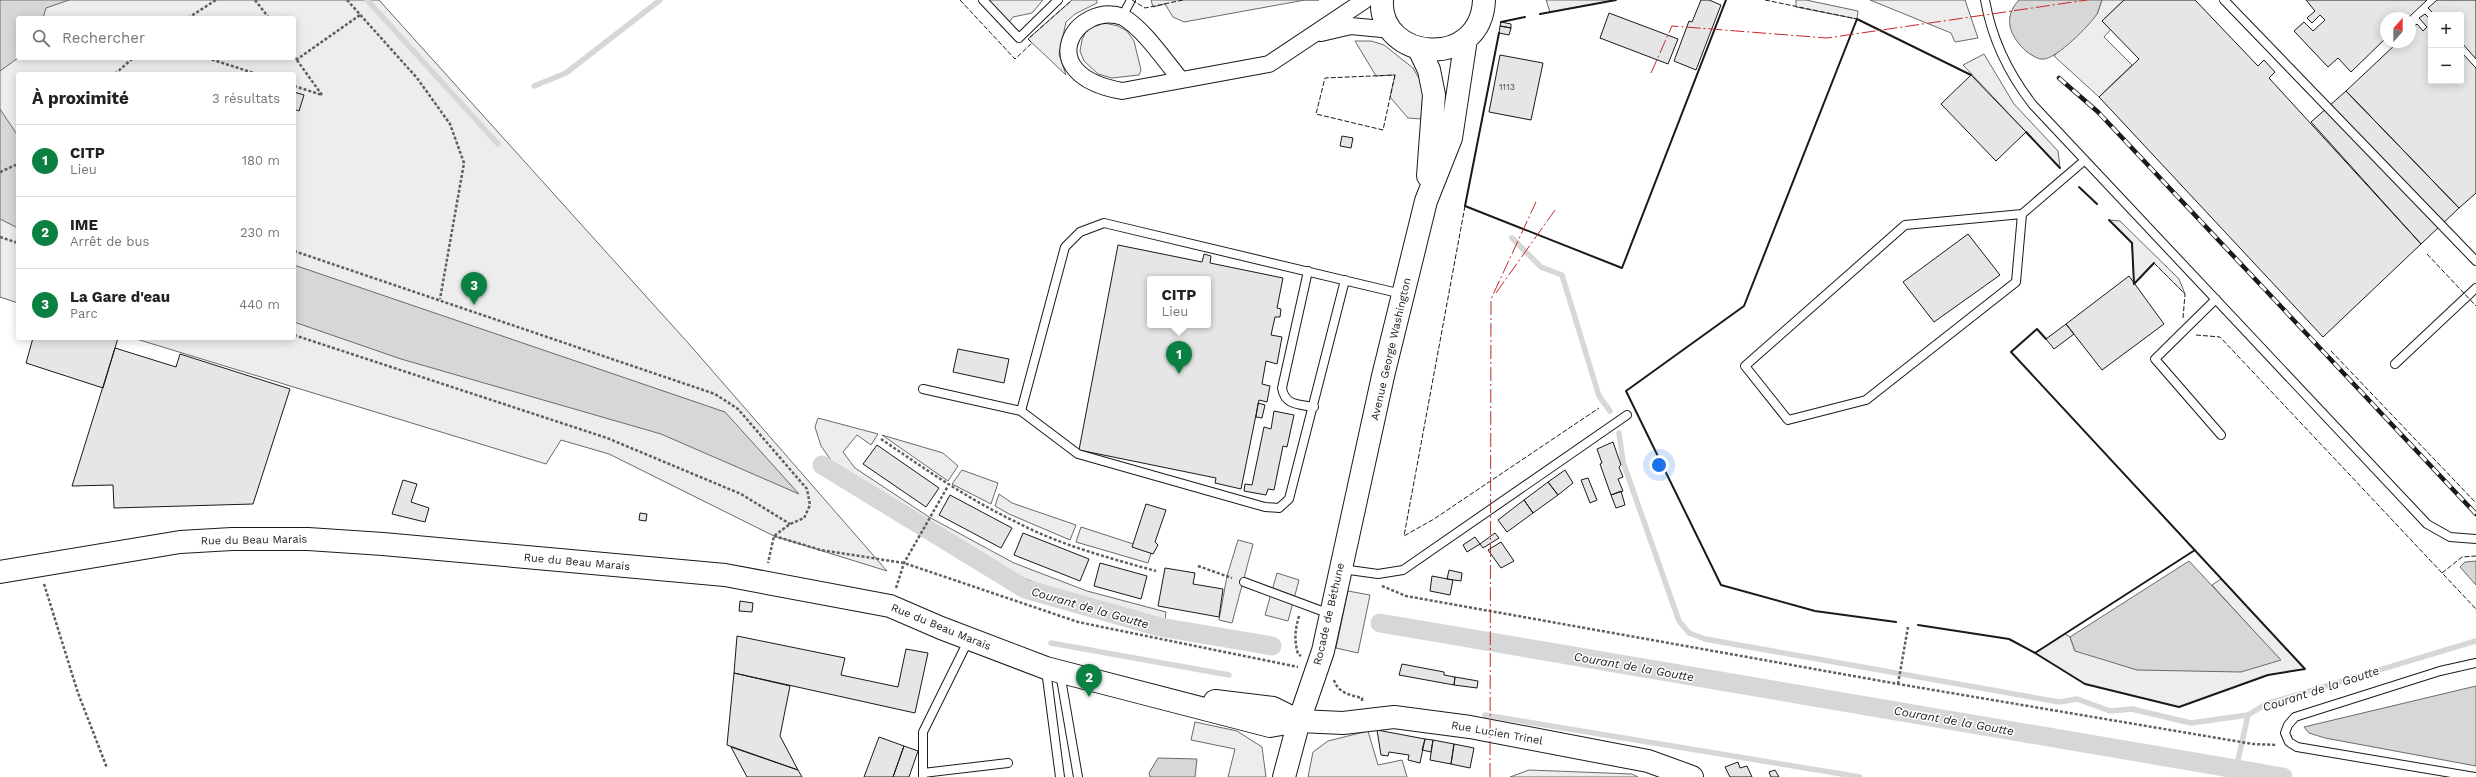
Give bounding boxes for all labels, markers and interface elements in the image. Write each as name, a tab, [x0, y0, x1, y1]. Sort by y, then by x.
north arrow	[2380, 12, 2416, 48]
map controls	[2428, 12, 2464, 84]
button: +	[2428, 12, 2464, 48]
search box	[16, 16, 296, 60]
icon: search	[30, 27, 52, 49]
text: Rechercher	[62, 29, 145, 47]
button: −	[2428, 48, 2464, 84]
house number: 1113	[1499, 82, 1515, 92]
text: À proximité	[32, 88, 129, 108]
text: 3 résultats	[212, 91, 280, 106]
text: CITP	[70, 144, 105, 162]
text: 1	[42, 153, 48, 168]
text: 180 m	[242, 153, 280, 168]
text: Lieu	[70, 162, 97, 177]
text: IME	[70, 216, 98, 234]
text: 2	[41, 225, 49, 240]
text: 230 m	[240, 225, 280, 240]
text: Arrêt de bus	[70, 234, 149, 249]
pin: 3	[461, 272, 487, 305]
popup	[1147, 276, 1211, 328]
street label: Avenue George Washington	[1368, 276, 1414, 422]
text: CITP	[1162, 286, 1196, 304]
text: La Gare d'eau	[70, 288, 170, 306]
text: 3	[41, 297, 49, 312]
text: 440 m	[239, 297, 280, 312]
text: Lieu	[1162, 304, 1188, 319]
text: Parc	[70, 306, 98, 321]
pin: 1	[1166, 341, 1192, 374]
your location	[1649, 455, 1669, 475]
street label: Rue du Beau Marais	[201, 533, 308, 547]
street label: Rue du Beau Marais	[523, 551, 631, 573]
street label: Rocade de Béthune	[1311, 561, 1347, 667]
water label: Courant de la Goutte	[1030, 584, 1151, 632]
street label: Rue du Beau Marais	[889, 601, 993, 653]
water label: Courant de la Goutte	[1573, 650, 1695, 684]
water label: Courant de la Goutte	[2261, 663, 2381, 714]
pin: 2	[1076, 664, 1102, 697]
water label: Courant de la Goutte	[1893, 704, 2015, 738]
street label: Rue Lucien Trinel	[1450, 719, 1544, 748]

